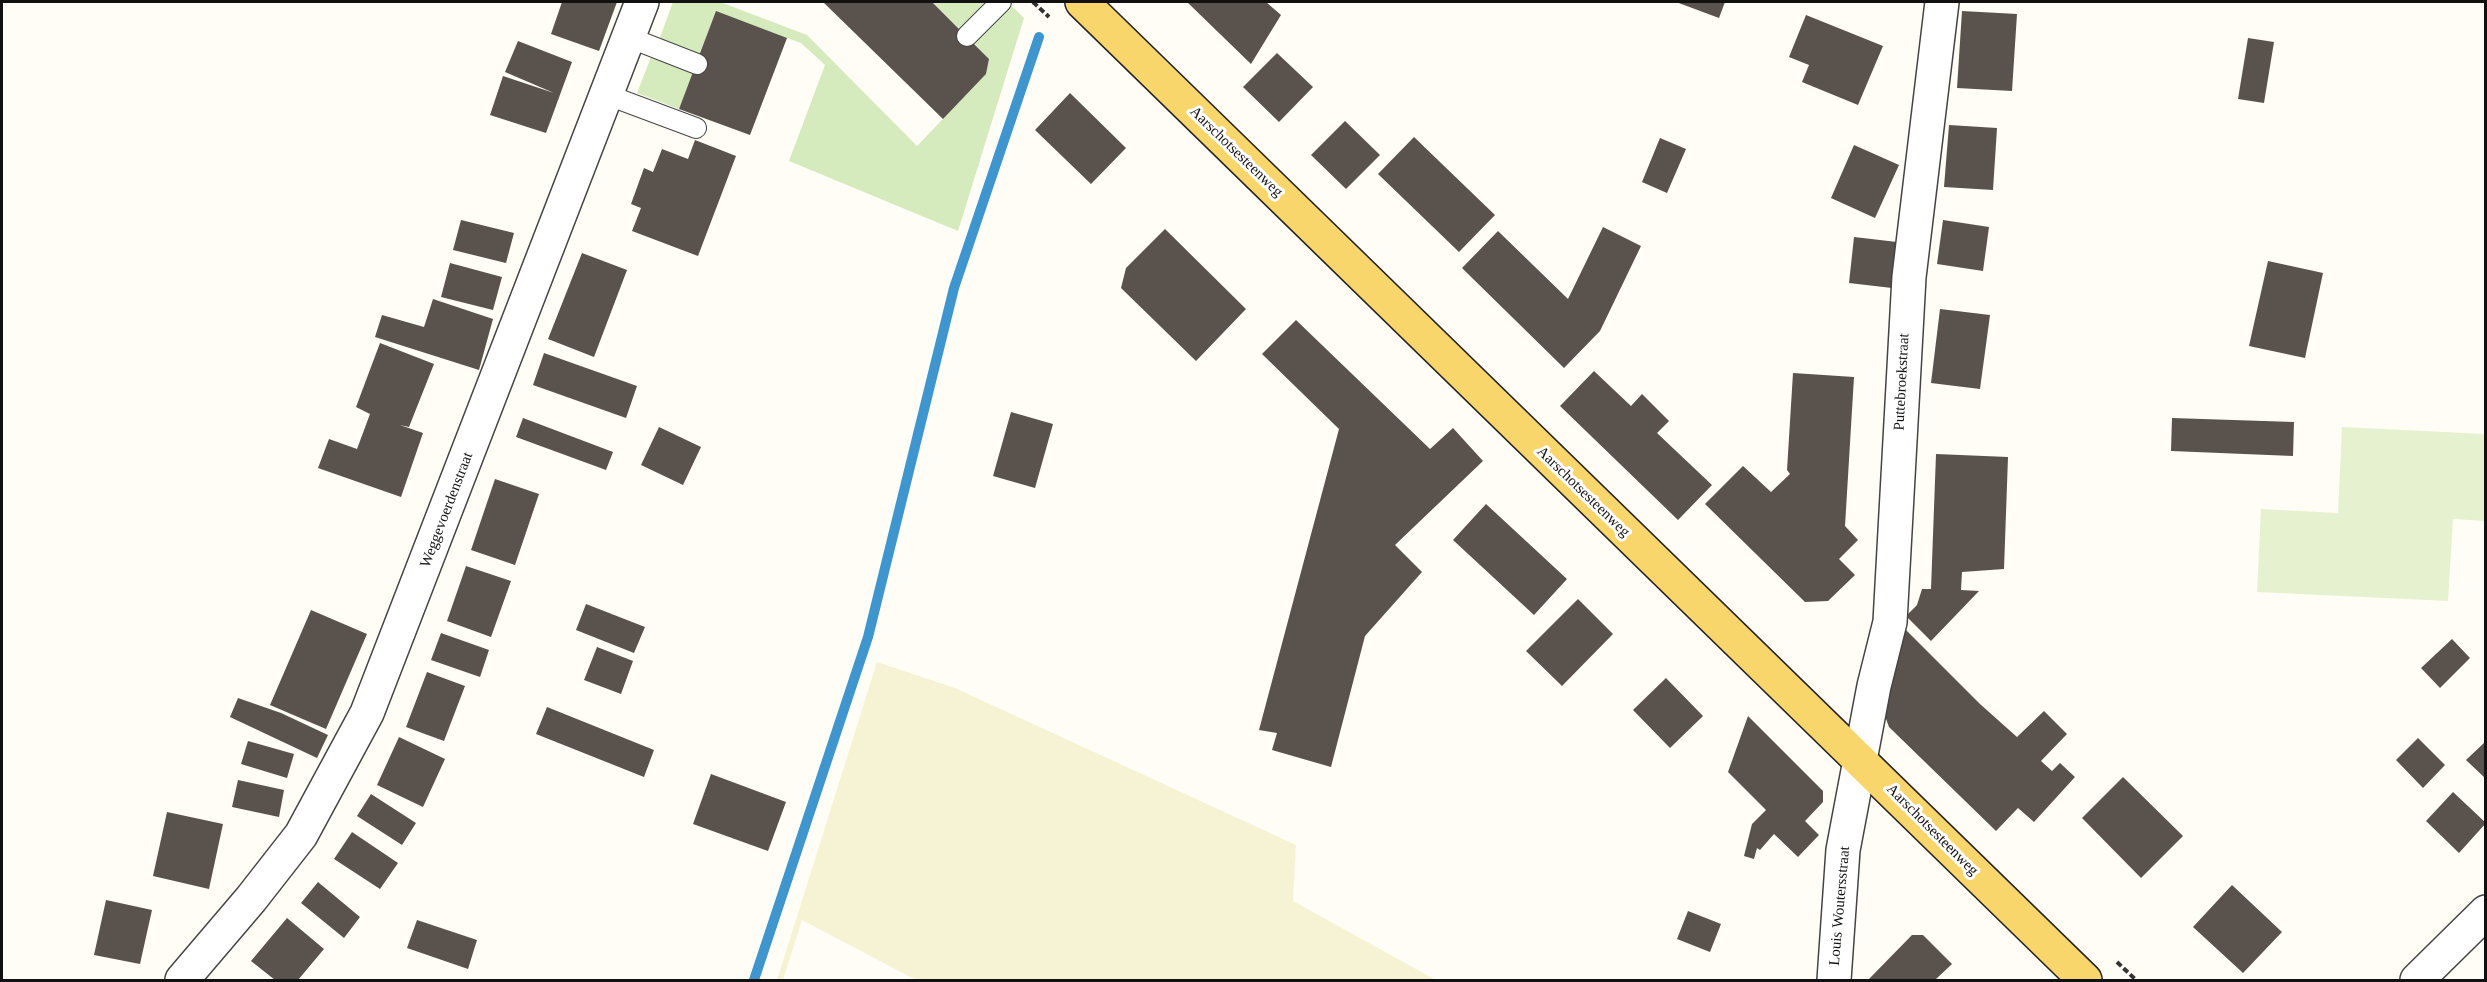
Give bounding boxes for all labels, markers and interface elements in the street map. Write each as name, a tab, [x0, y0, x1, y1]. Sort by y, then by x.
street label: Aarschotsesteenweg	[1186, 103, 1286, 201]
street label: Puttebroekstraat	[1890, 333, 1914, 431]
street label: Aarschotsesteenweg	[1533, 443, 1633, 541]
street label: Weggevoerdenstraat	[417, 450, 477, 570]
street label: Aarschotsesteenweg	[1882, 780, 1982, 880]
street label: Louis Woutersstraat	[1826, 845, 1854, 967]

